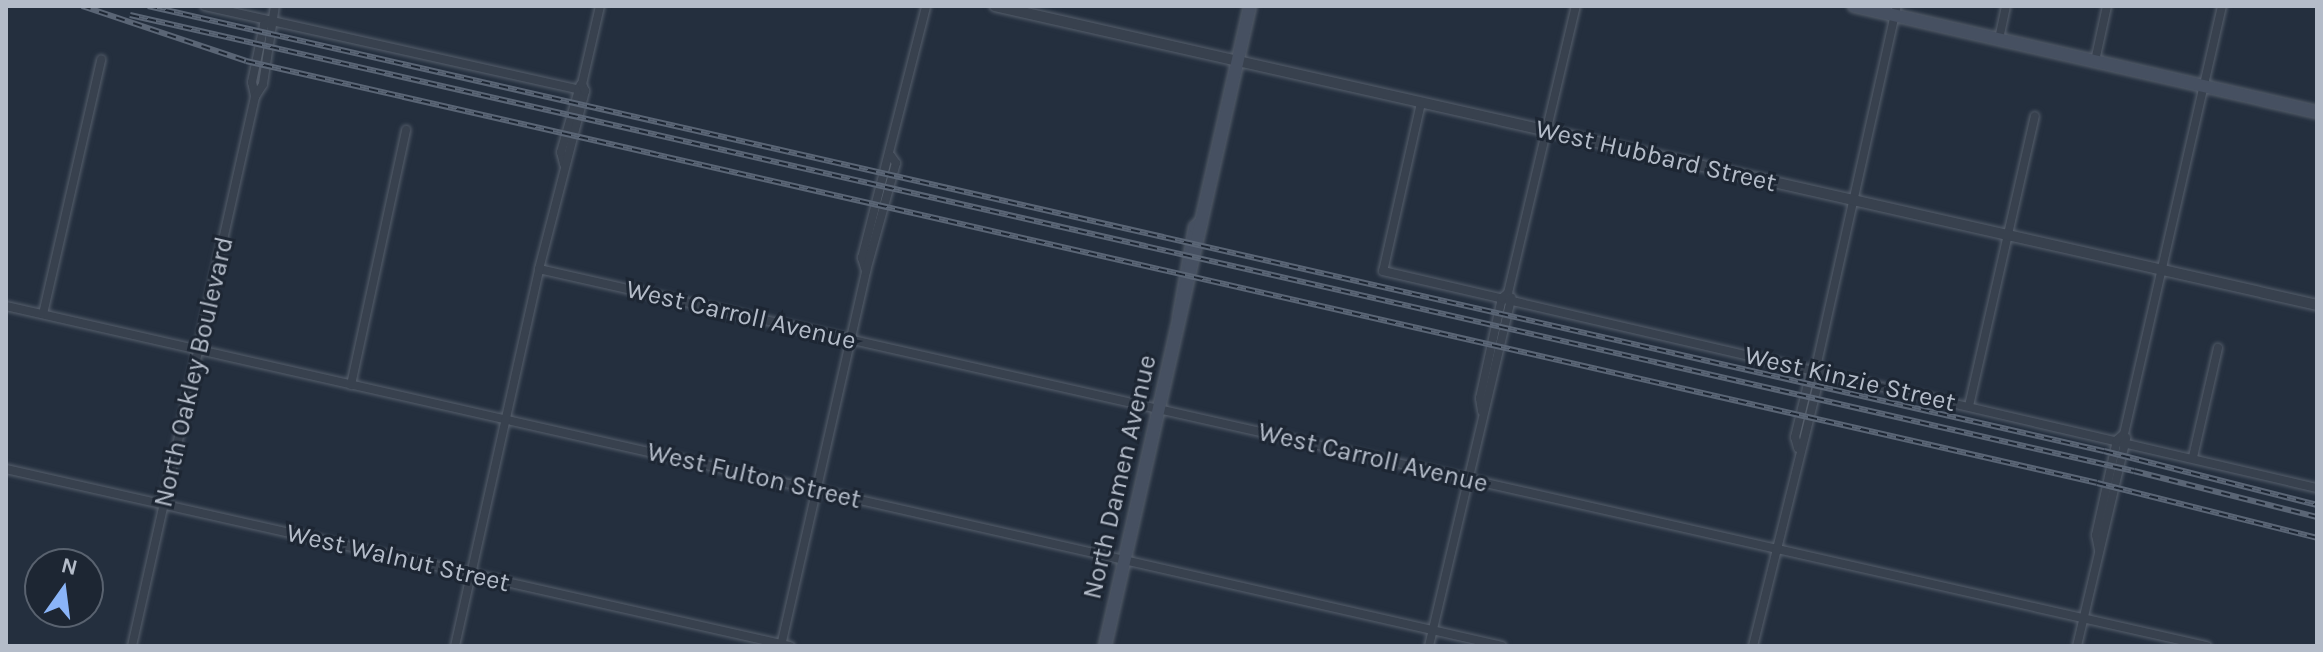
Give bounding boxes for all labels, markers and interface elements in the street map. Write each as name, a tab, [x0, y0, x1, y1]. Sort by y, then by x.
street label: West Hubbard Street	[1533, 113, 1779, 199]
street label: North Oakley Boulevard	[148, 234, 240, 510]
street label: West Carroll Avenue	[623, 273, 859, 357]
street label: West Kinzie Street	[1741, 340, 1959, 418]
street label: North Damen Avenue	[1077, 352, 1163, 602]
street label: West Carroll Avenue	[1255, 416, 1491, 500]
street label: West Fulton Street	[644, 436, 864, 516]
street label: West Walnut Street	[283, 517, 513, 599]
north arrow	[24, 548, 104, 628]
text: N	[59, 552, 80, 581]

